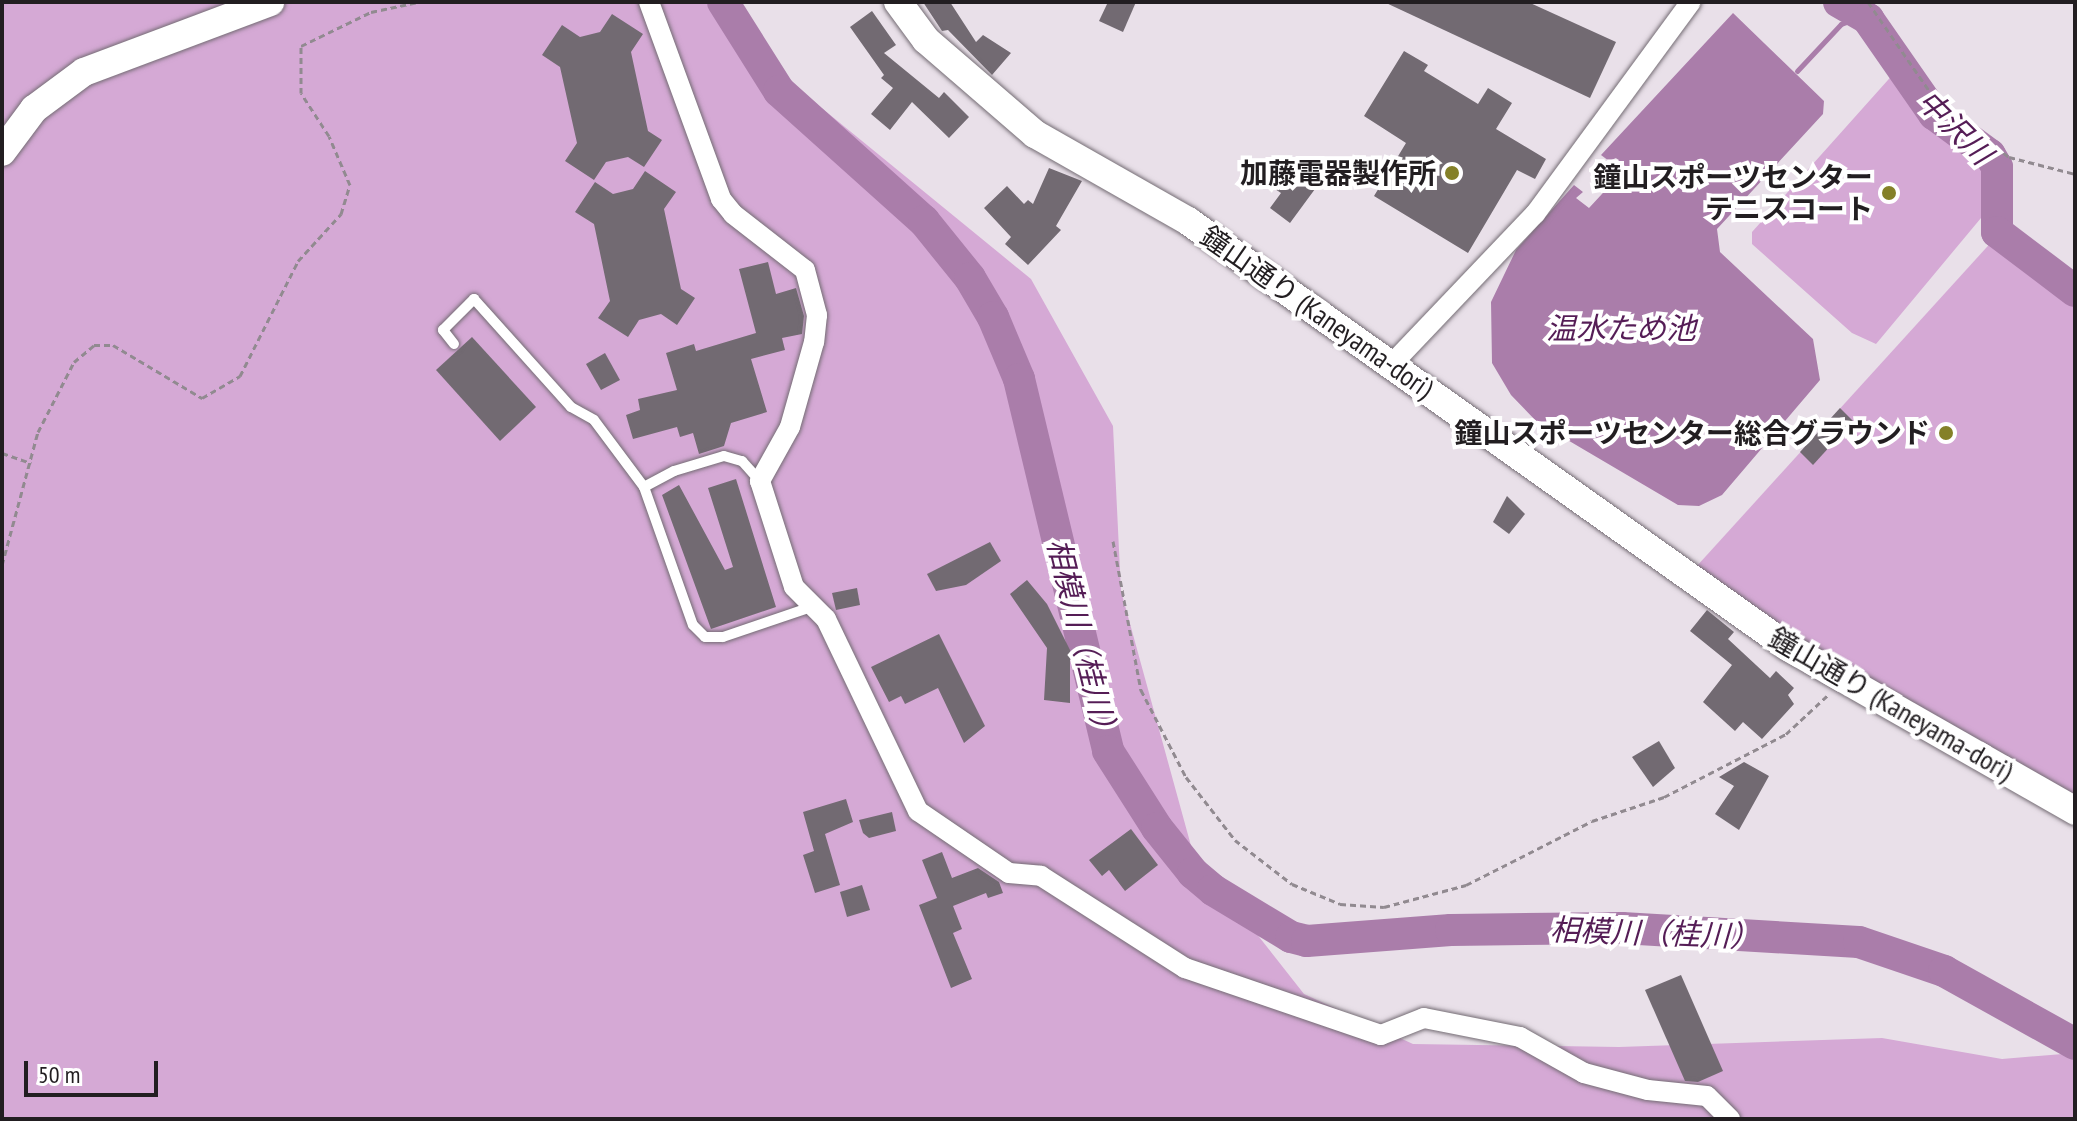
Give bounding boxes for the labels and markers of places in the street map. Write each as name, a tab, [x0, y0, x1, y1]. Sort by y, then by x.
place label: 加藤電器製作所	[1240, 156, 1436, 190]
place label: 鐘山スポーツセンター テニスコート	[1593, 160, 1873, 226]
marker: 加藤電器製作所	[1443, 164, 1461, 182]
marker: 鐘山スポーツセンター テニスコート	[1880, 184, 1898, 202]
place label: 鐘山スポーツセンター総合グラウンド	[1454, 416, 1930, 450]
marker: 鐘山スポーツセンター総合グラウンド	[1937, 424, 1955, 442]

